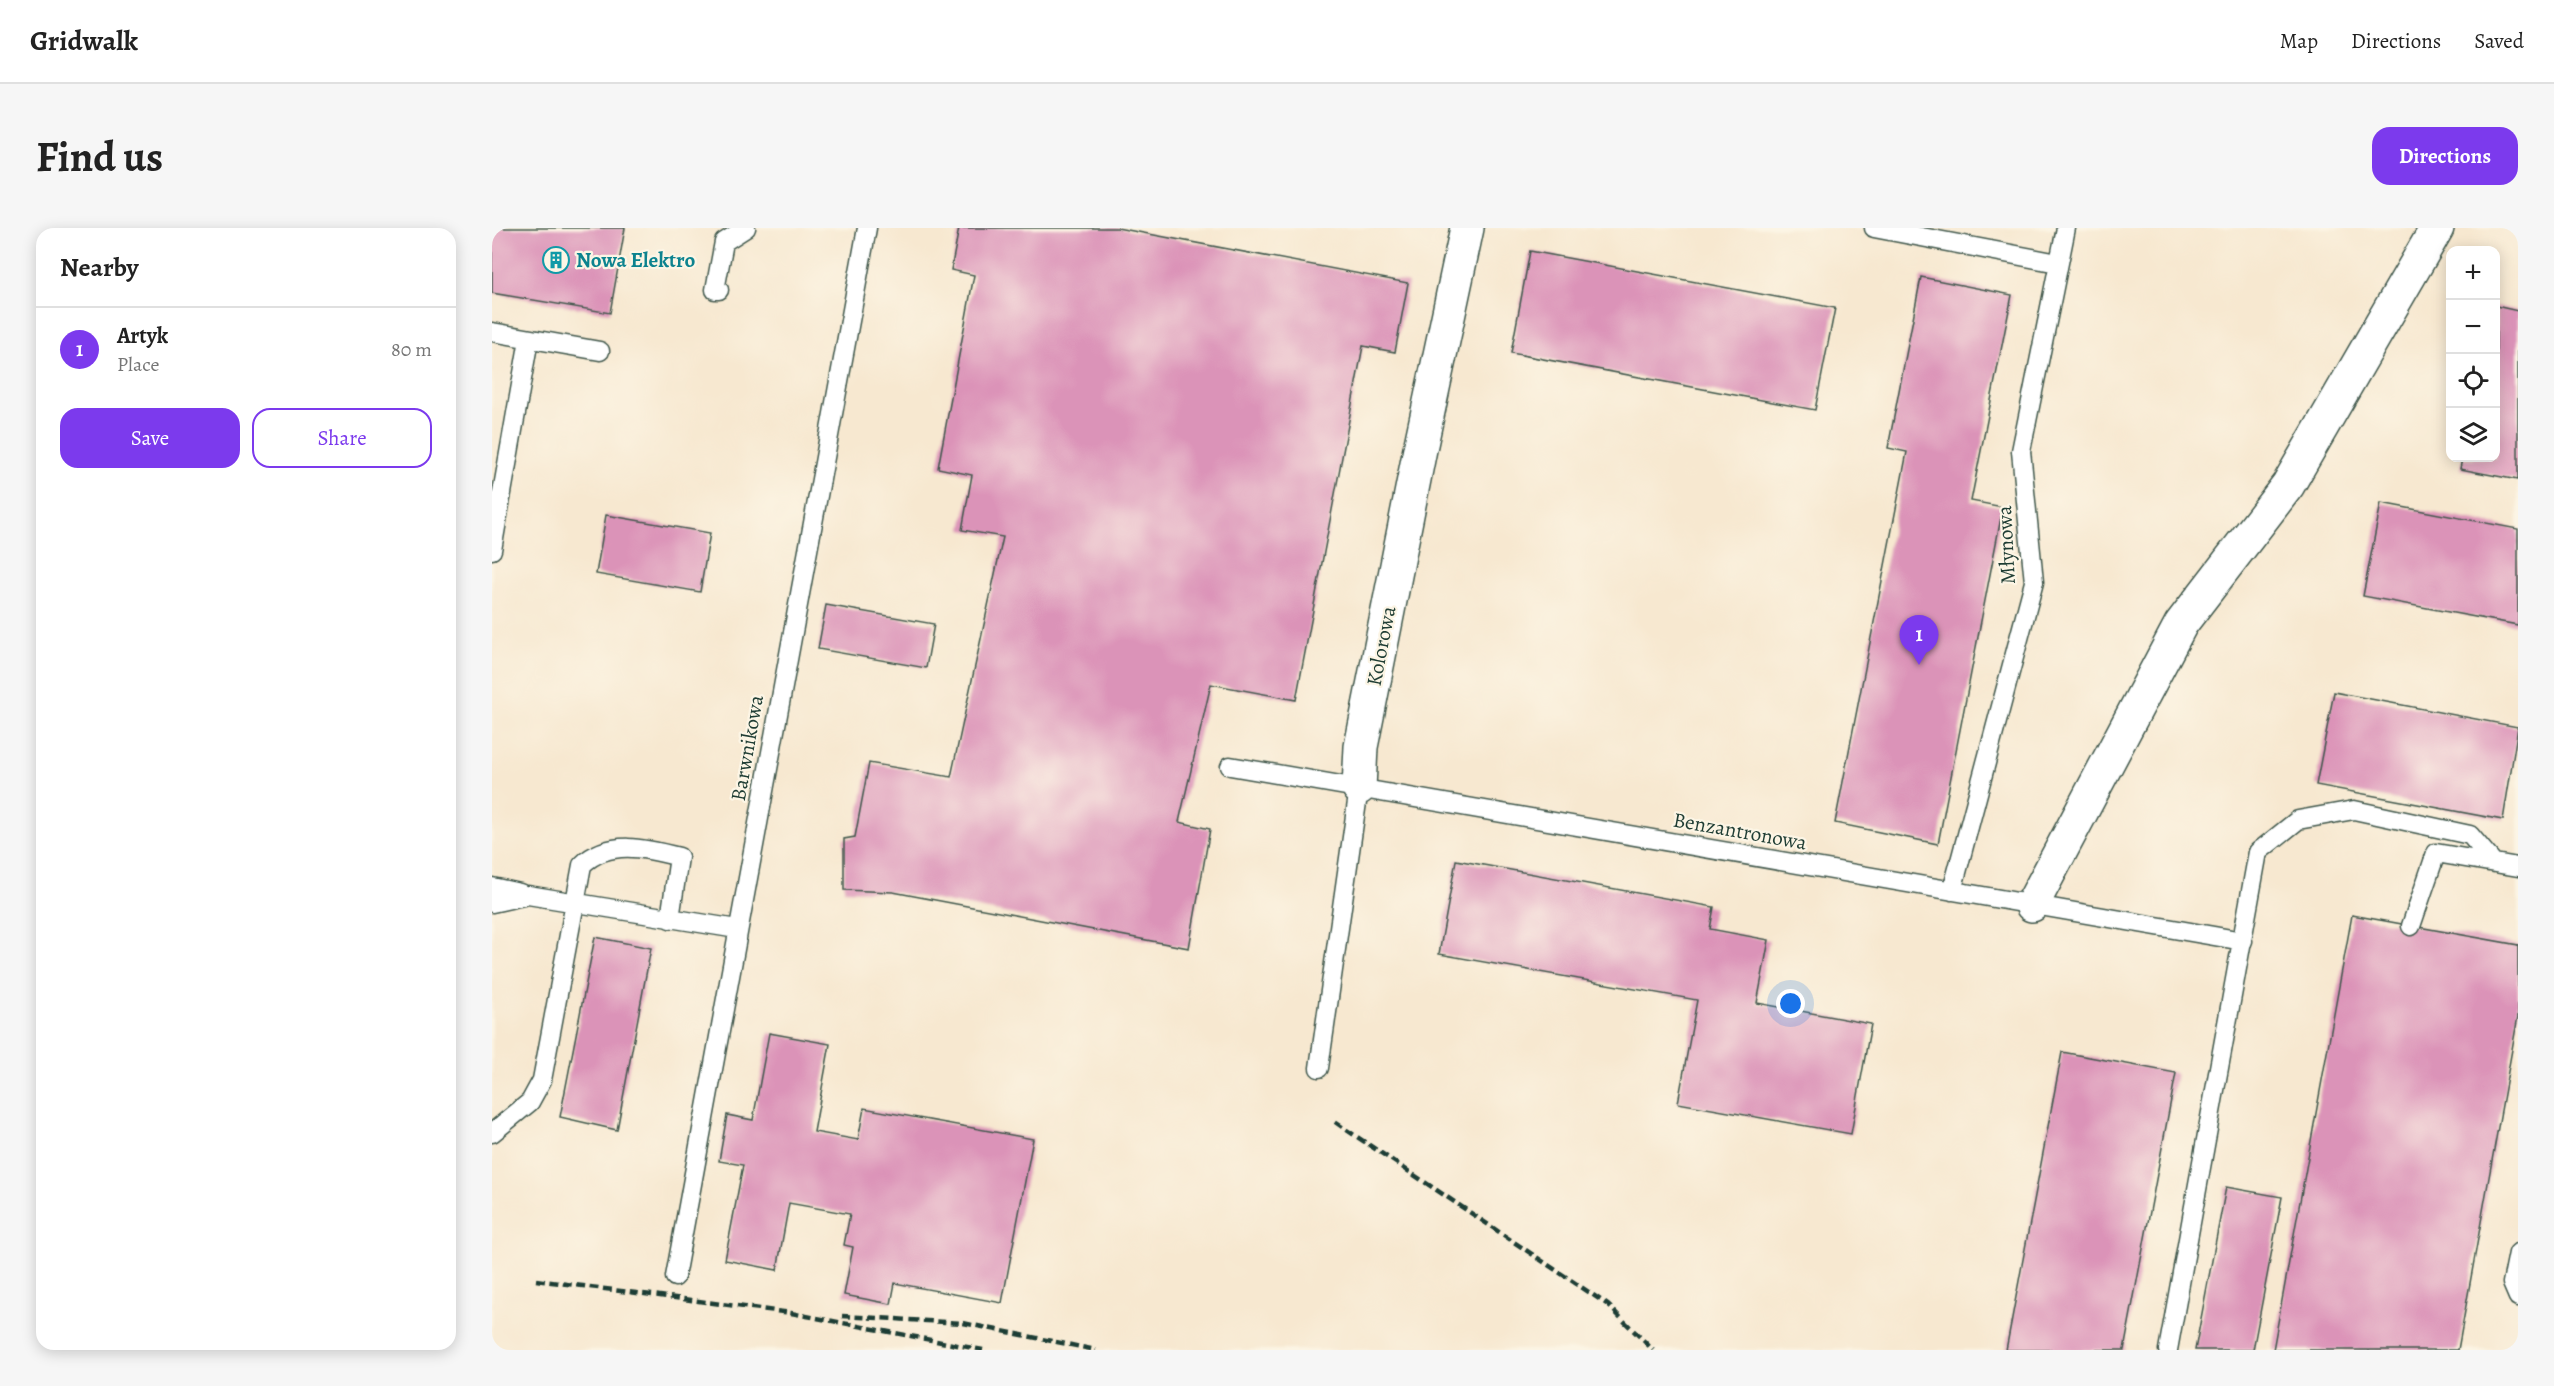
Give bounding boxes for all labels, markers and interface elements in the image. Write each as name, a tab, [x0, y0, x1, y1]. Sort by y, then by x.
text: Gridwalk	[30, 22, 138, 60]
text: Map	[2280, 27, 2318, 55]
text: Directions	[2351, 27, 2441, 55]
text: Saved	[2474, 27, 2524, 55]
button: Directions	[2372, 127, 2518, 185]
text: Find us	[36, 128, 163, 185]
building icon: Nowa Elektro	[541, 245, 571, 275]
place label: Nowa Elektro	[576, 246, 695, 274]
map controls	[2446, 246, 2500, 462]
button: +	[2446, 246, 2500, 300]
text: Nearby	[60, 250, 139, 285]
button: −	[2446, 300, 2500, 354]
text: Artyk	[117, 321, 168, 351]
text: 1	[76, 336, 83, 363]
text: 80 m	[391, 336, 432, 363]
text: Place	[117, 351, 159, 378]
button: locate	[2446, 354, 2500, 408]
button: Save	[60, 408, 240, 468]
button: Share	[252, 408, 432, 468]
button: layers	[2446, 408, 2500, 462]
street label: Młynowa	[1990, 505, 2022, 585]
street label: Kolorowa	[1360, 603, 1402, 688]
pin: 1	[1900, 616, 1938, 665]
street label: Barwnikowa	[724, 693, 770, 803]
street label: Benzantronowa	[1671, 805, 1809, 857]
your location	[1776, 989, 1805, 1018]

